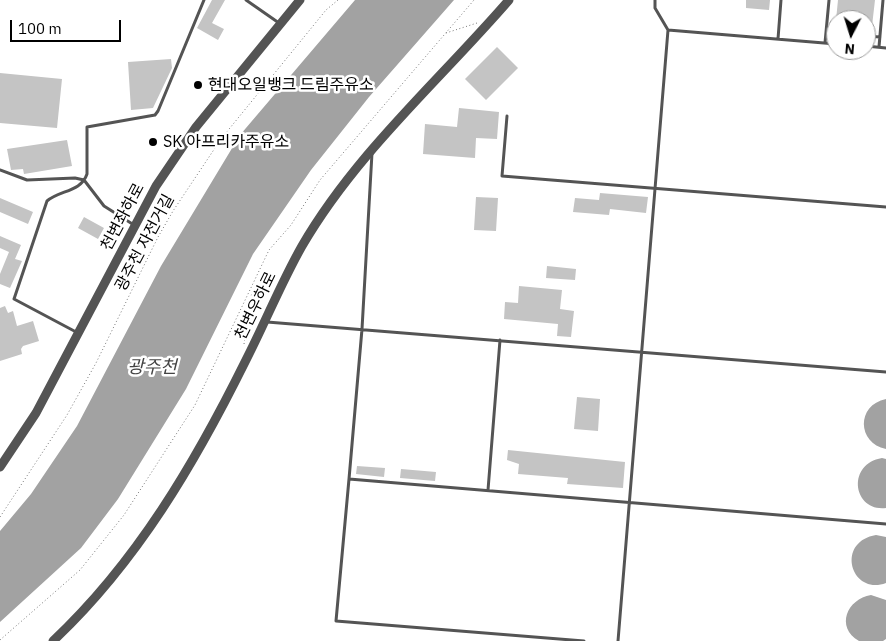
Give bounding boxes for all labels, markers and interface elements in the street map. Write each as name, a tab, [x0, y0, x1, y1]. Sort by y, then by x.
scale bar	[12, 10, 124, 42]
north arrow	[826, 10, 876, 60]
text: 100 m	[18, 19, 62, 38]
text: N	[844, 40, 856, 58]
place label: 현대오일뱅크 드림주유소	[208, 75, 374, 95]
marker: 현대오일뱅크 드림주유소	[192, 79, 204, 91]
place label: SK 아프리카주유소	[163, 132, 289, 152]
marker: SK 아프리카주유소	[147, 136, 159, 148]
street label: 천변좌하로	[97, 180, 149, 254]
street label: 광주천 자전거길	[111, 191, 179, 295]
street label: 천변우하로	[231, 269, 281, 343]
water label: 광주천	[127, 357, 177, 379]

